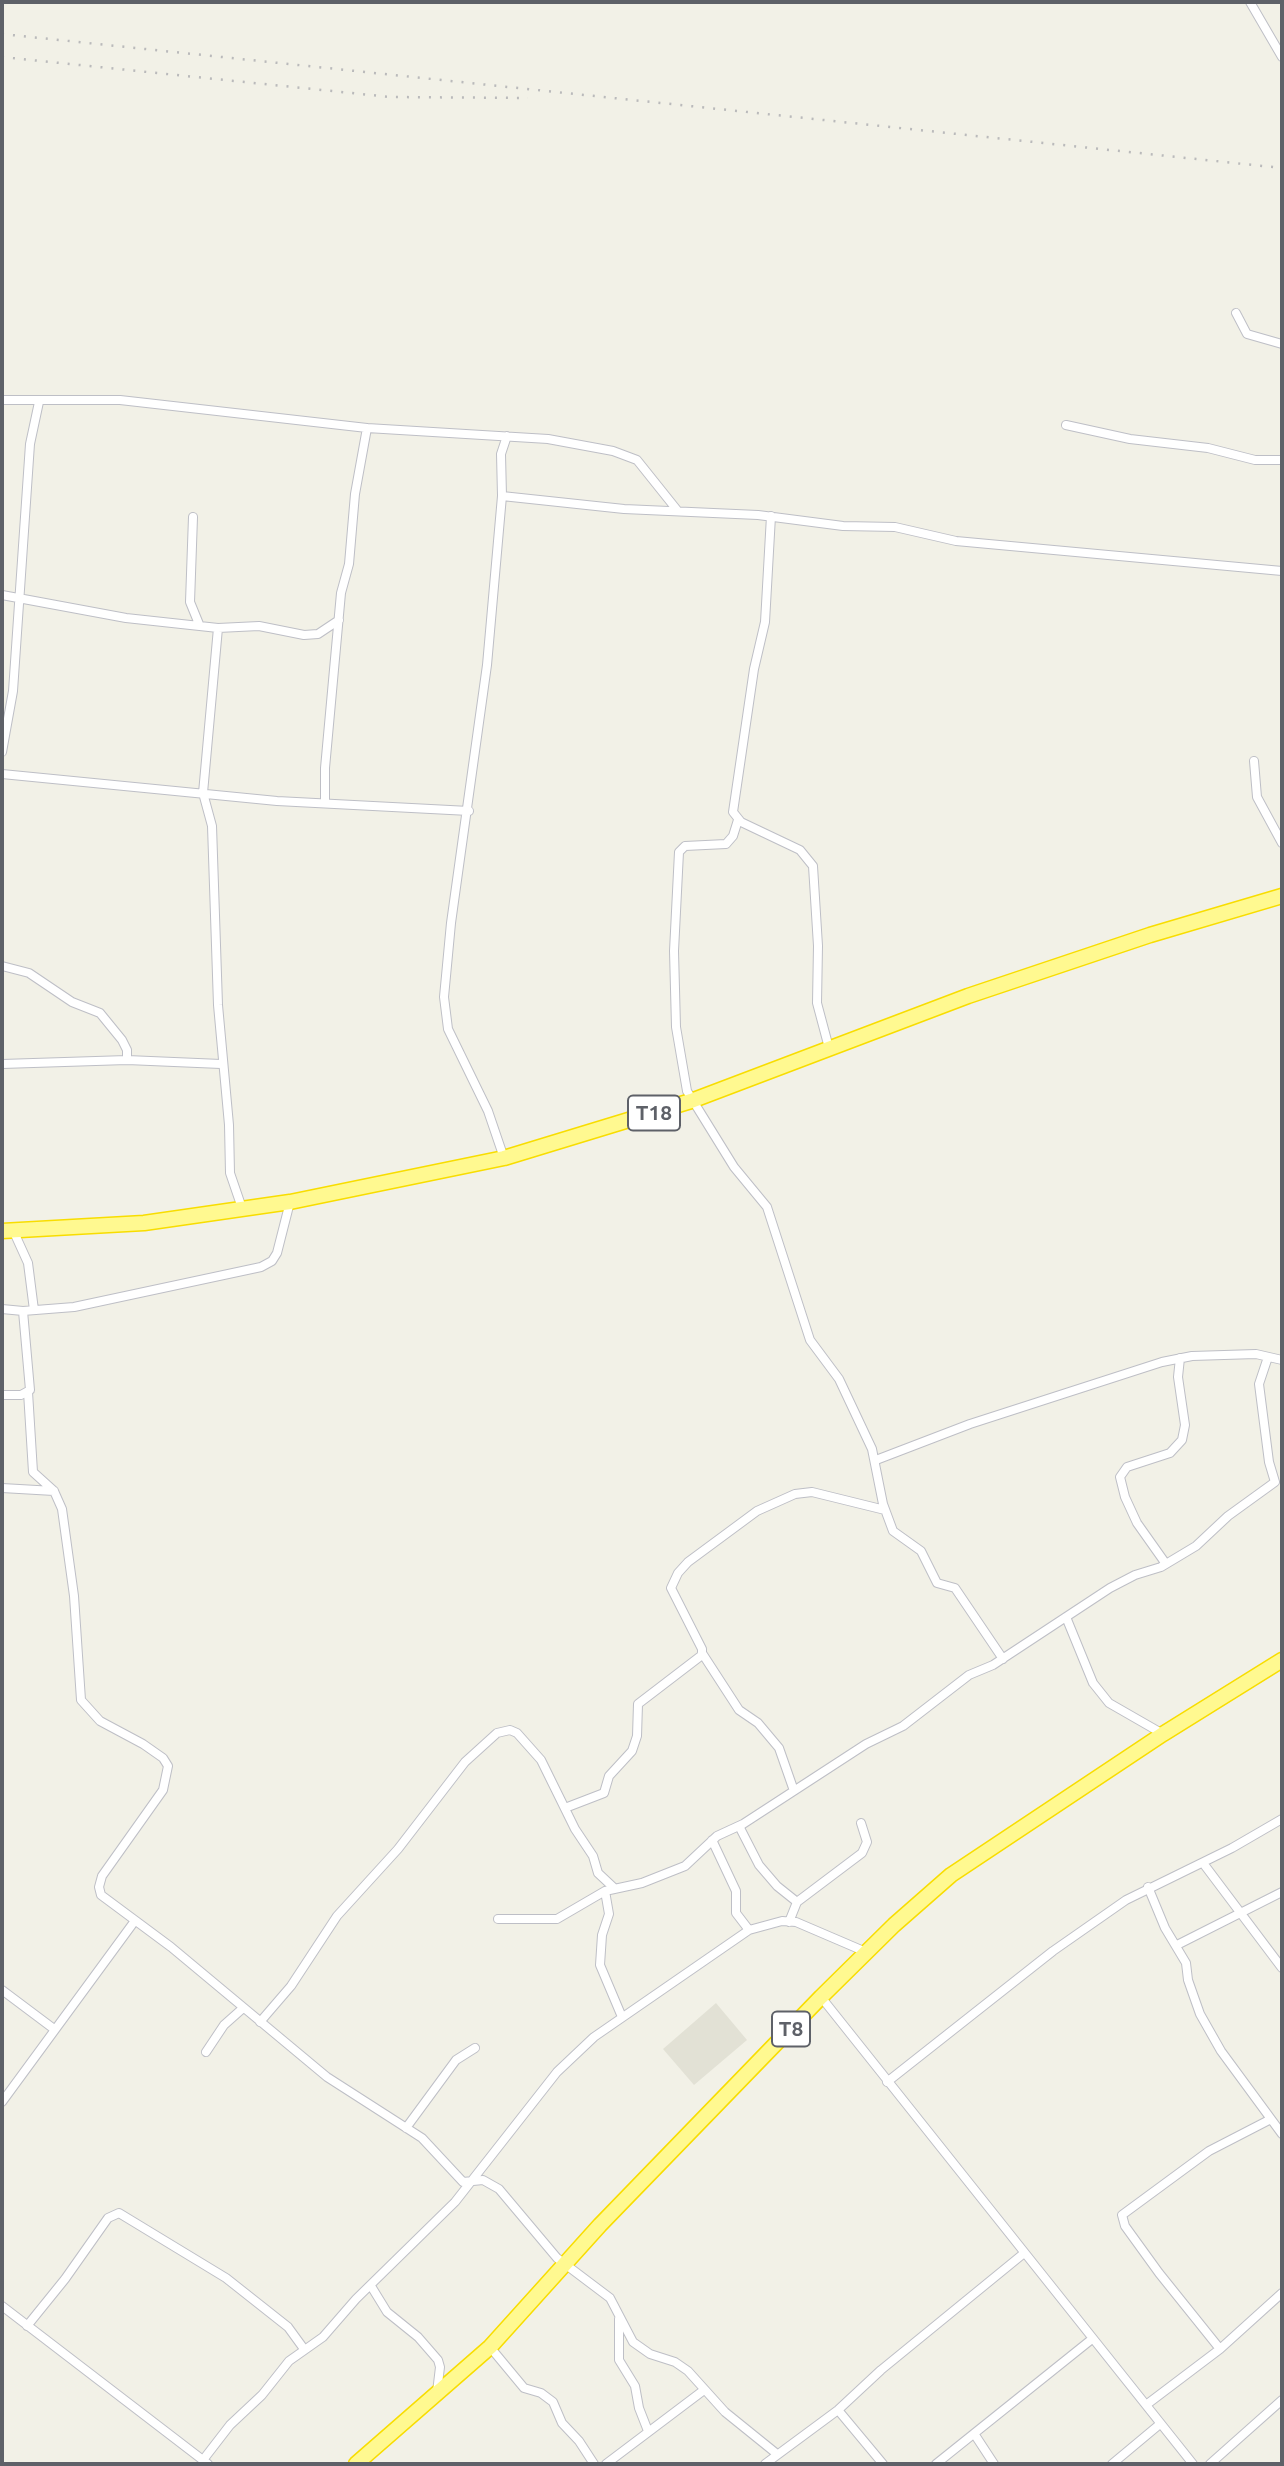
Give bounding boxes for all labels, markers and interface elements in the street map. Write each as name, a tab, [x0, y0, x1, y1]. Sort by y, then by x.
road number: T18	[628, 1096, 680, 1130]
road number: T8	[772, 2011, 810, 2046]

